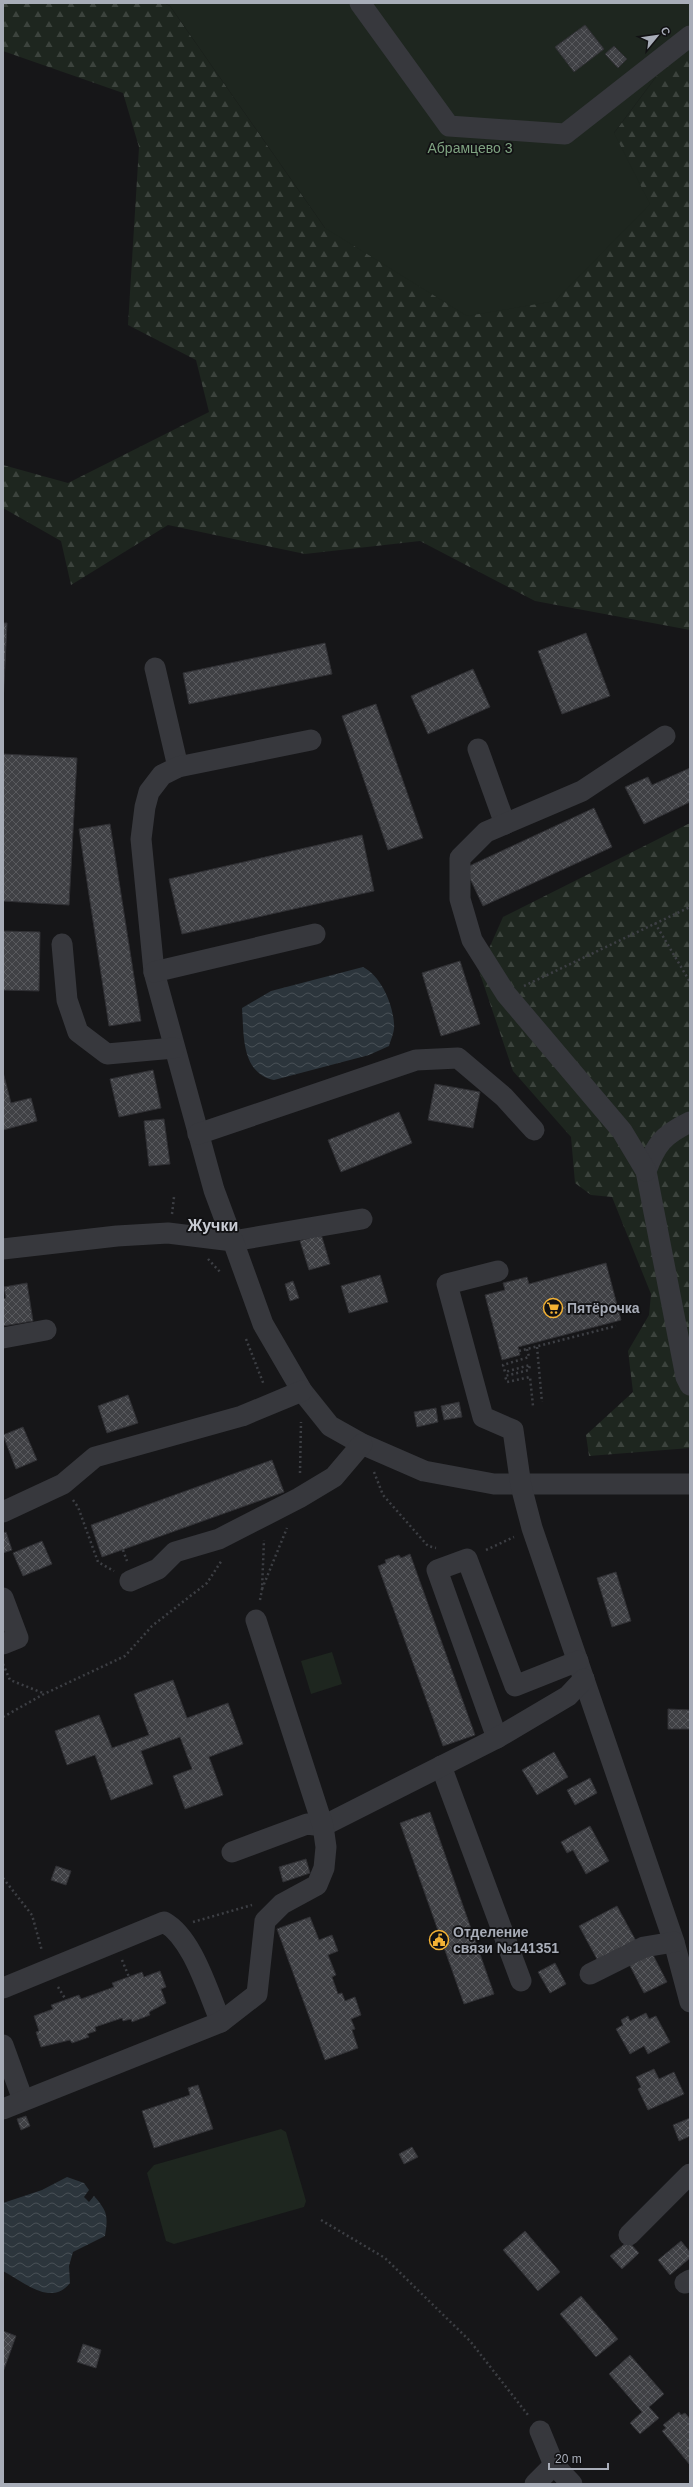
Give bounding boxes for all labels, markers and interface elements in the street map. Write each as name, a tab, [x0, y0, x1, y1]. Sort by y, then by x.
north arrow	[637, 16, 677, 56]
text: С	[659, 25, 673, 38]
park label: Абрамцево 3	[428, 140, 513, 156]
district label: Жучки	[187, 1217, 238, 1234]
supermarket icon: Пятёрочка	[542, 1297, 564, 1319]
place label: Пятёрочка	[567, 1300, 640, 1316]
place label: Отделение связи №141351	[453, 1924, 559, 1956]
public building icon: Отделение связи №141351	[428, 1929, 450, 1951]
scale bar	[549, 2445, 608, 2471]
text: 20 m	[555, 2452, 582, 2466]

